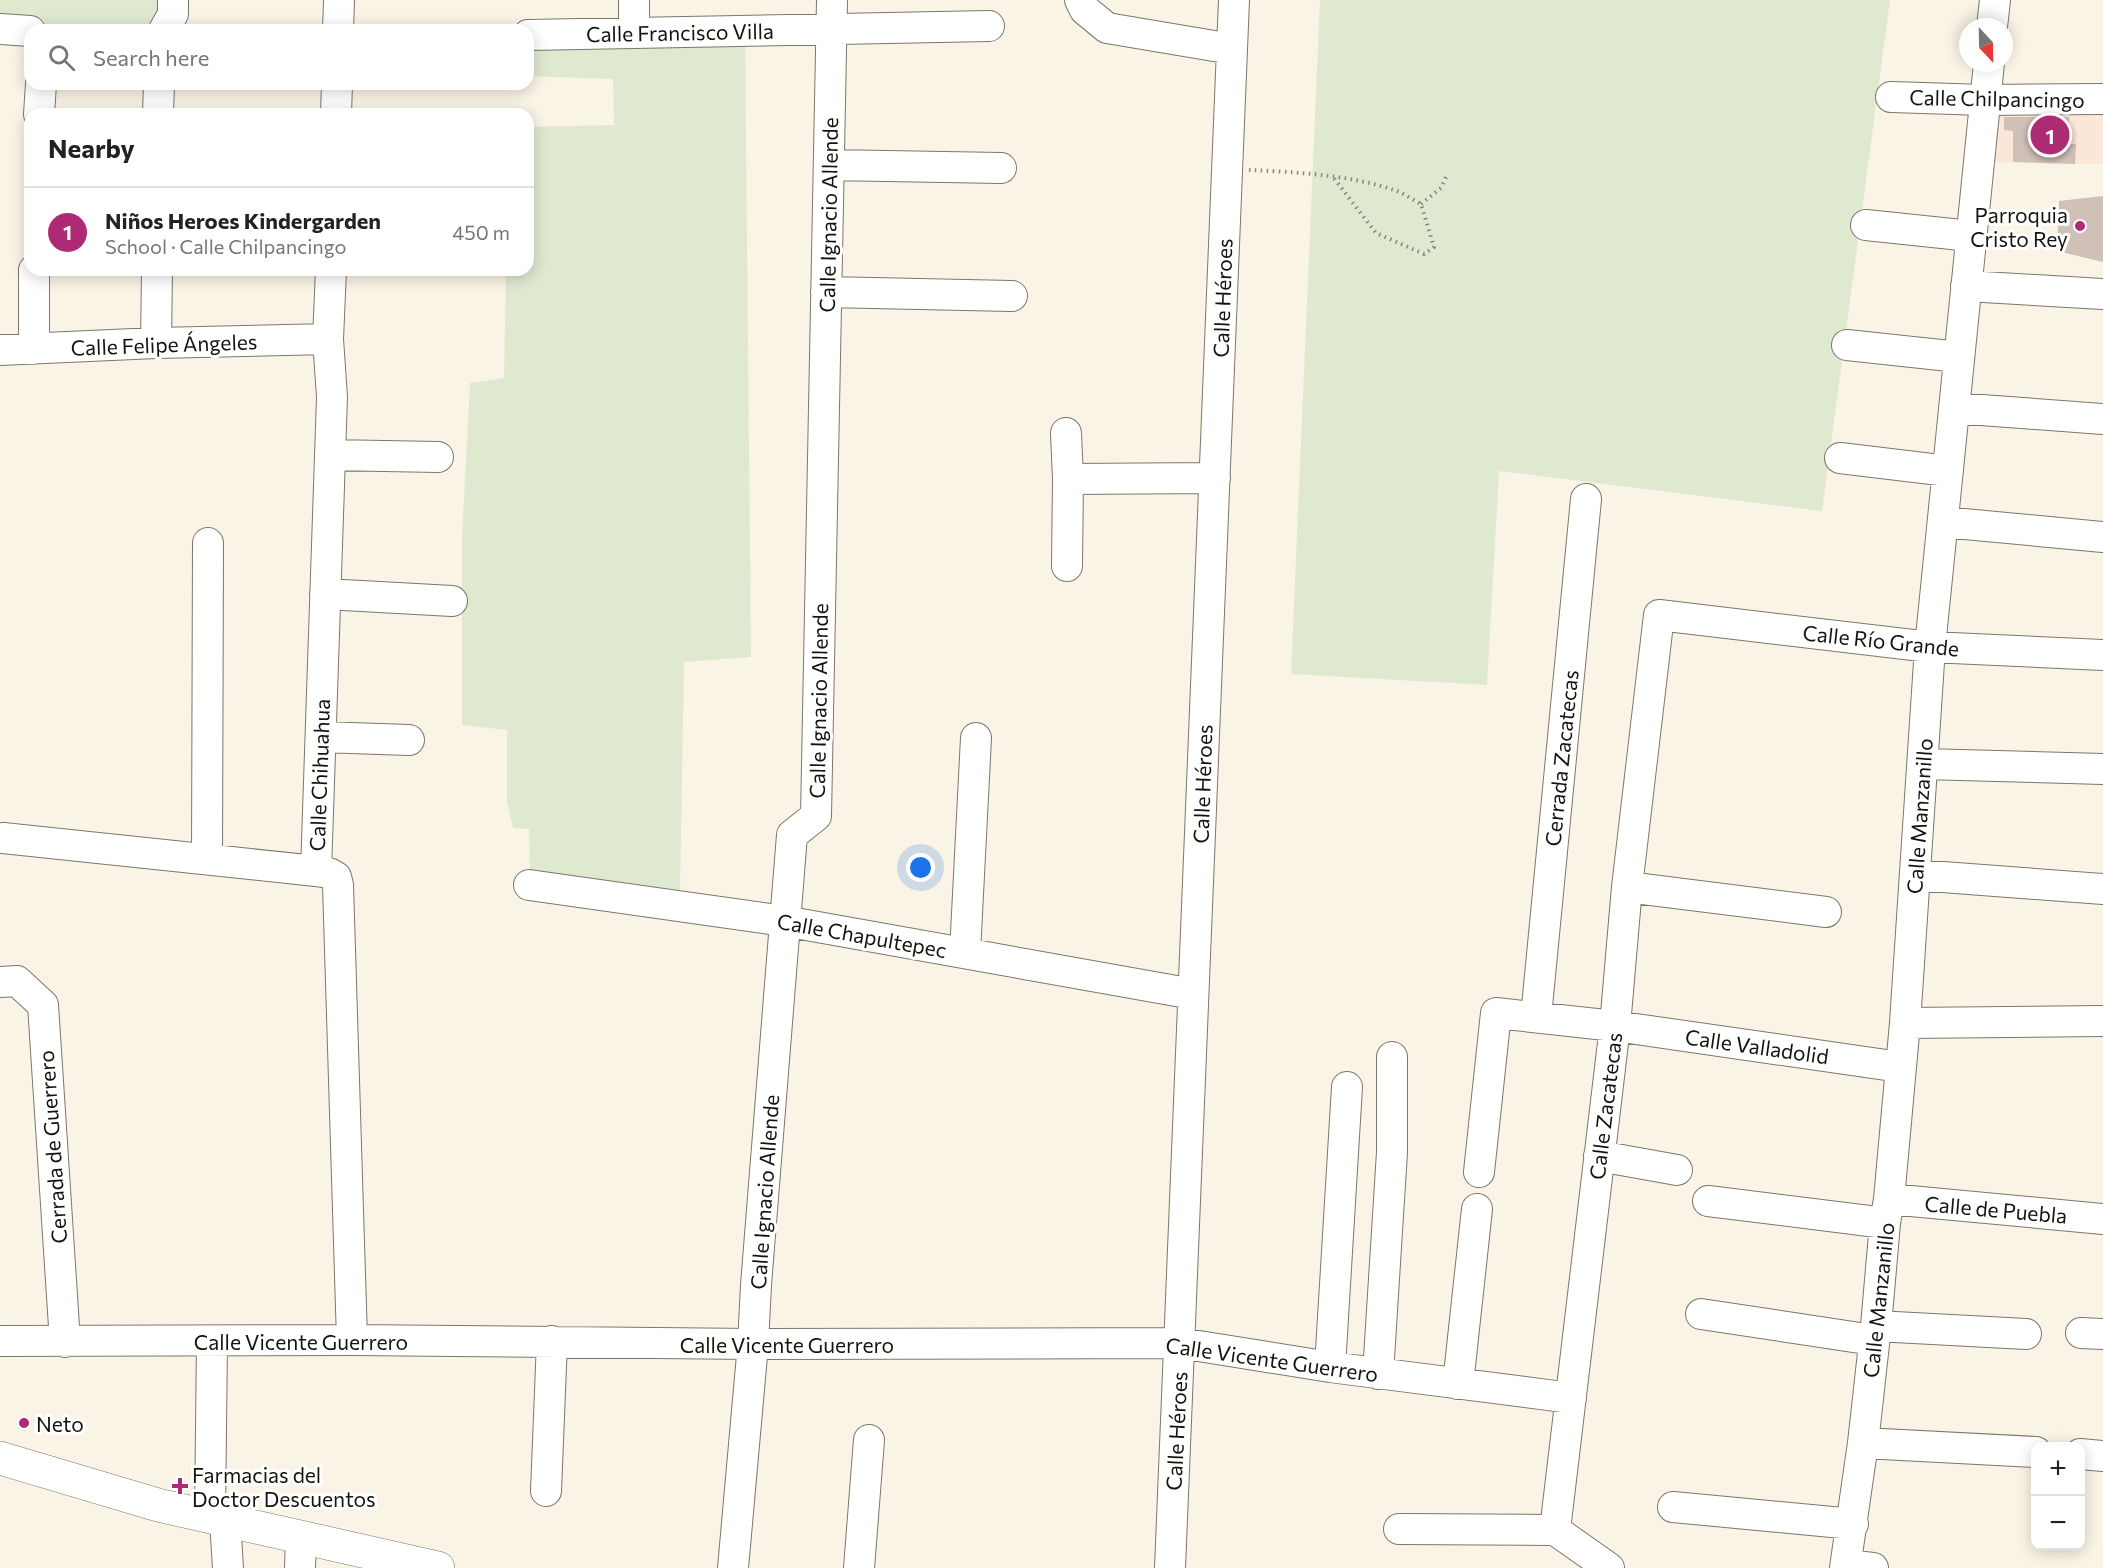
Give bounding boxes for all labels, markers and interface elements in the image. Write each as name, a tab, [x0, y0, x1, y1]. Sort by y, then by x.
street label: Calle Francisco Villa	[586, 18, 774, 46]
north arrow	[1959, 18, 2013, 72]
search box	[24, 24, 534, 90]
icon: search	[45, 41, 78, 74]
text: Search here	[93, 44, 209, 71]
street label: Calle Chilpancingo	[1909, 84, 2085, 112]
pin: 1	[2030, 112, 2070, 158]
street label: Calle Ignacio Allende	[814, 117, 842, 313]
text: Nearby	[48, 132, 135, 163]
place label: Parroquia Cristo Rey	[1970, 202, 2068, 251]
text: Niños Heroes Kindergarden	[105, 207, 381, 234]
marker: Parroquia Cristo Rey	[2073, 219, 2087, 233]
text: 1	[63, 220, 72, 244]
text: 450 m	[452, 220, 510, 244]
text: School · Calle Chilpancingo	[105, 234, 346, 258]
street label: Calle Héroes	[1207, 238, 1237, 358]
street label: Calle Felipe Ángeles	[70, 328, 258, 360]
street label: Calle Ignacio Allende	[804, 603, 832, 799]
street label: Calle Río Grande	[1802, 619, 1960, 661]
street label: Cerrada Zacatecas	[1539, 669, 1583, 847]
street label: Calle Chihuahua	[304, 698, 334, 852]
street label: Calle Héroes	[1187, 724, 1217, 844]
street label: Calle Manzanillo	[1901, 737, 1937, 895]
your location	[906, 853, 935, 882]
street label: Calle Chapultepec	[775, 908, 949, 962]
street label: Calle Valladolid	[1684, 1024, 1830, 1068]
street label: Calle Zacatecas	[1584, 1031, 1626, 1181]
street label: Cerrada de Guerrero	[33, 1050, 71, 1244]
street label: Calle Ignacio Allende	[745, 1094, 783, 1290]
street label: Calle de Puebla	[1924, 1190, 2068, 1228]
street label: Calle Manzanillo	[1857, 1221, 1899, 1379]
street label: Calle Vicente Guerrero	[194, 1329, 408, 1354]
street label: Calle Vicente Guerrero	[680, 1332, 894, 1357]
street label: Calle Vicente Guerrero	[1164, 1332, 1380, 1386]
street label: Calle Héroes	[1160, 1371, 1192, 1491]
place label: Neto	[36, 1411, 84, 1436]
marker: Neto	[17, 1416, 31, 1430]
map controls	[2031, 1442, 2085, 1550]
button: +	[2031, 1442, 2085, 1496]
place label: Farmacias del Doctor Descuentos	[192, 1462, 376, 1511]
marker: Farmacias del Doctor Descuentos	[173, 1479, 187, 1493]
button: −	[2031, 1496, 2085, 1550]

